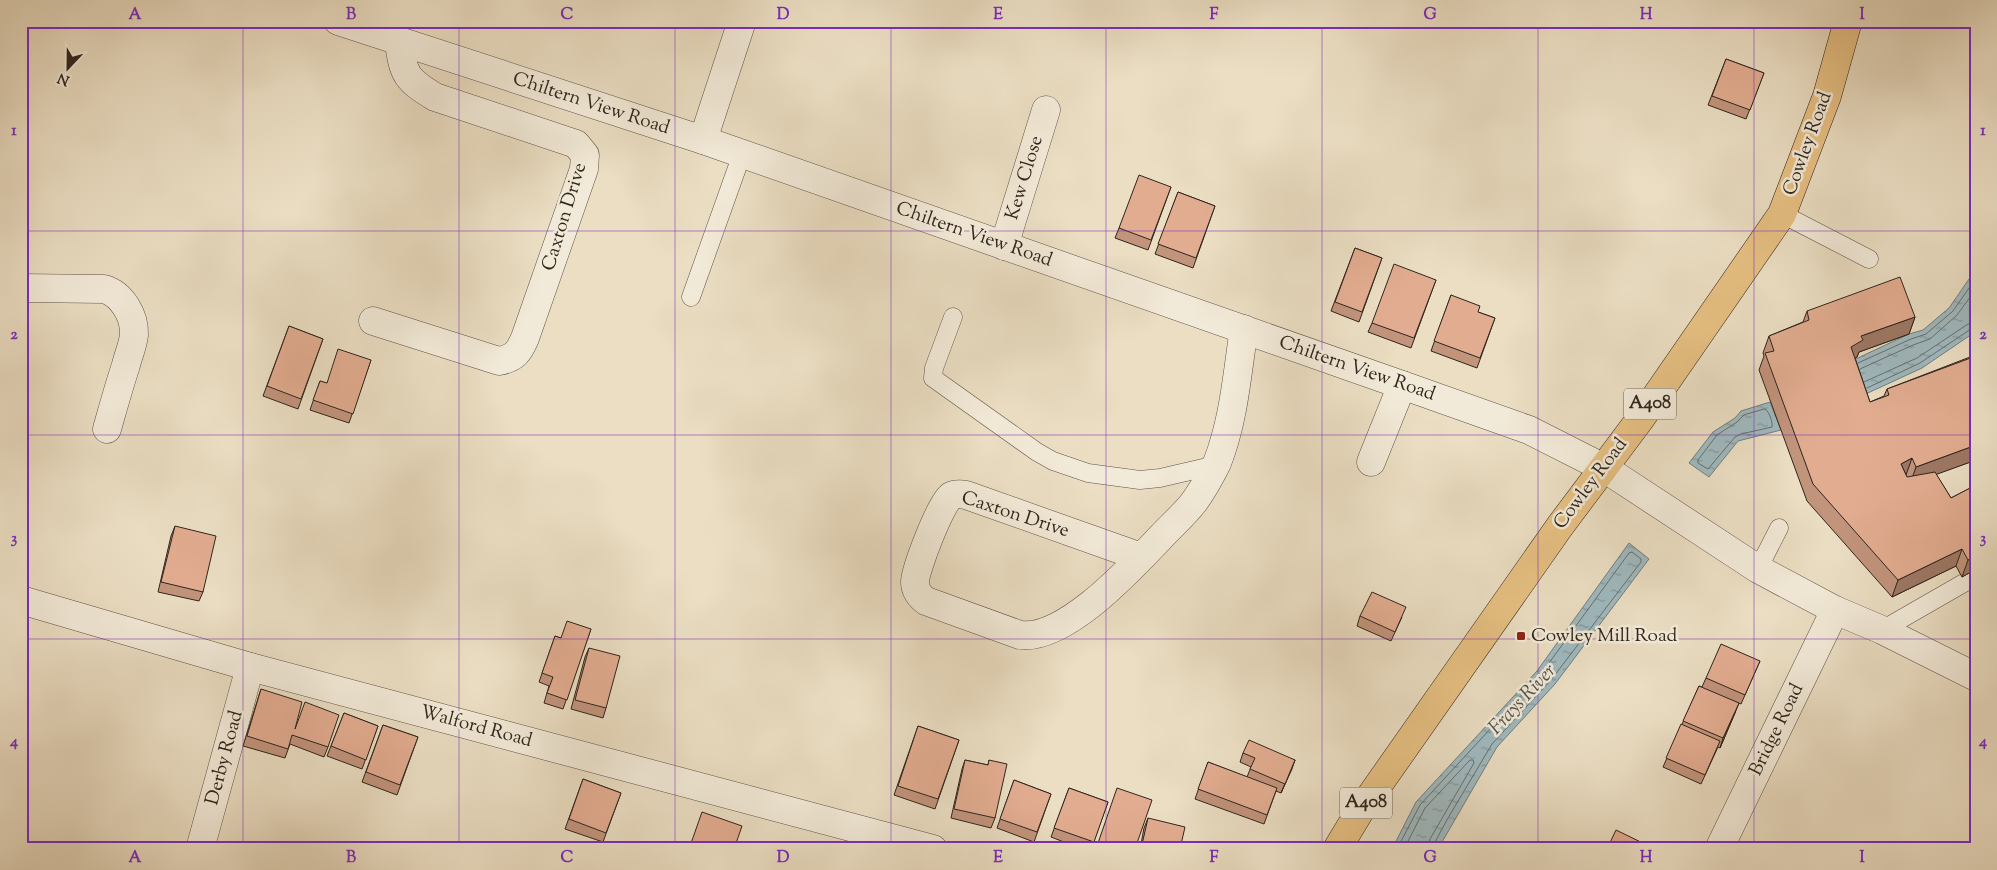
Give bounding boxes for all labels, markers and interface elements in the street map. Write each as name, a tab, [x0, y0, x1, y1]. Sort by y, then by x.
text: A	[129, 4, 142, 27]
text: B	[346, 4, 356, 27]
text: C	[561, 4, 574, 27]
text: D	[777, 4, 790, 27]
text: E	[993, 4, 1003, 27]
text: F	[1210, 4, 1219, 27]
text: G	[1423, 4, 1437, 27]
text: H	[1640, 4, 1653, 27]
text: I	[1859, 4, 1865, 27]
north arrow	[42, 42, 92, 92]
street label: Chiltern View Road	[509, 66, 673, 142]
text: N	[55, 67, 73, 90]
street label: Cowley Road	[1777, 88, 1839, 200]
text: 1	[11, 120, 17, 143]
text: 1	[1980, 120, 1986, 143]
street label: Kew Close	[999, 132, 1051, 224]
street label: Caxton Drive	[536, 159, 594, 274]
street label: Chiltern View Road	[892, 196, 1056, 275]
text: 2	[10, 324, 18, 347]
text: 2	[1979, 324, 1987, 347]
street label: Chiltern View Road	[1275, 330, 1439, 409]
road number: A408	[1624, 388, 1676, 419]
street label: Cowley Road	[1548, 432, 1635, 536]
street label: Caxton Drive	[958, 485, 1073, 545]
text: 3	[11, 528, 18, 551]
text: 3	[1980, 528, 1987, 551]
place label: Cowley Mill Road	[1531, 623, 1677, 650]
marker: Cowley Mill Road	[1515, 630, 1527, 642]
water label: Frays River	[1482, 658, 1564, 742]
street label: Bridge Road	[1743, 679, 1811, 781]
street label: Walford Road	[417, 699, 535, 755]
street label: Derby Road	[199, 707, 251, 808]
text: 4	[9, 731, 18, 754]
text: 4	[1978, 731, 1987, 754]
road number: A408	[1340, 788, 1392, 818]
text: A	[129, 847, 142, 870]
text: B	[346, 847, 356, 870]
text: C	[561, 847, 574, 870]
text: D	[777, 847, 790, 870]
text: E	[993, 847, 1003, 870]
text: F	[1210, 847, 1219, 870]
text: G	[1423, 847, 1437, 870]
text: H	[1640, 847, 1653, 870]
text: I	[1859, 847, 1865, 870]

